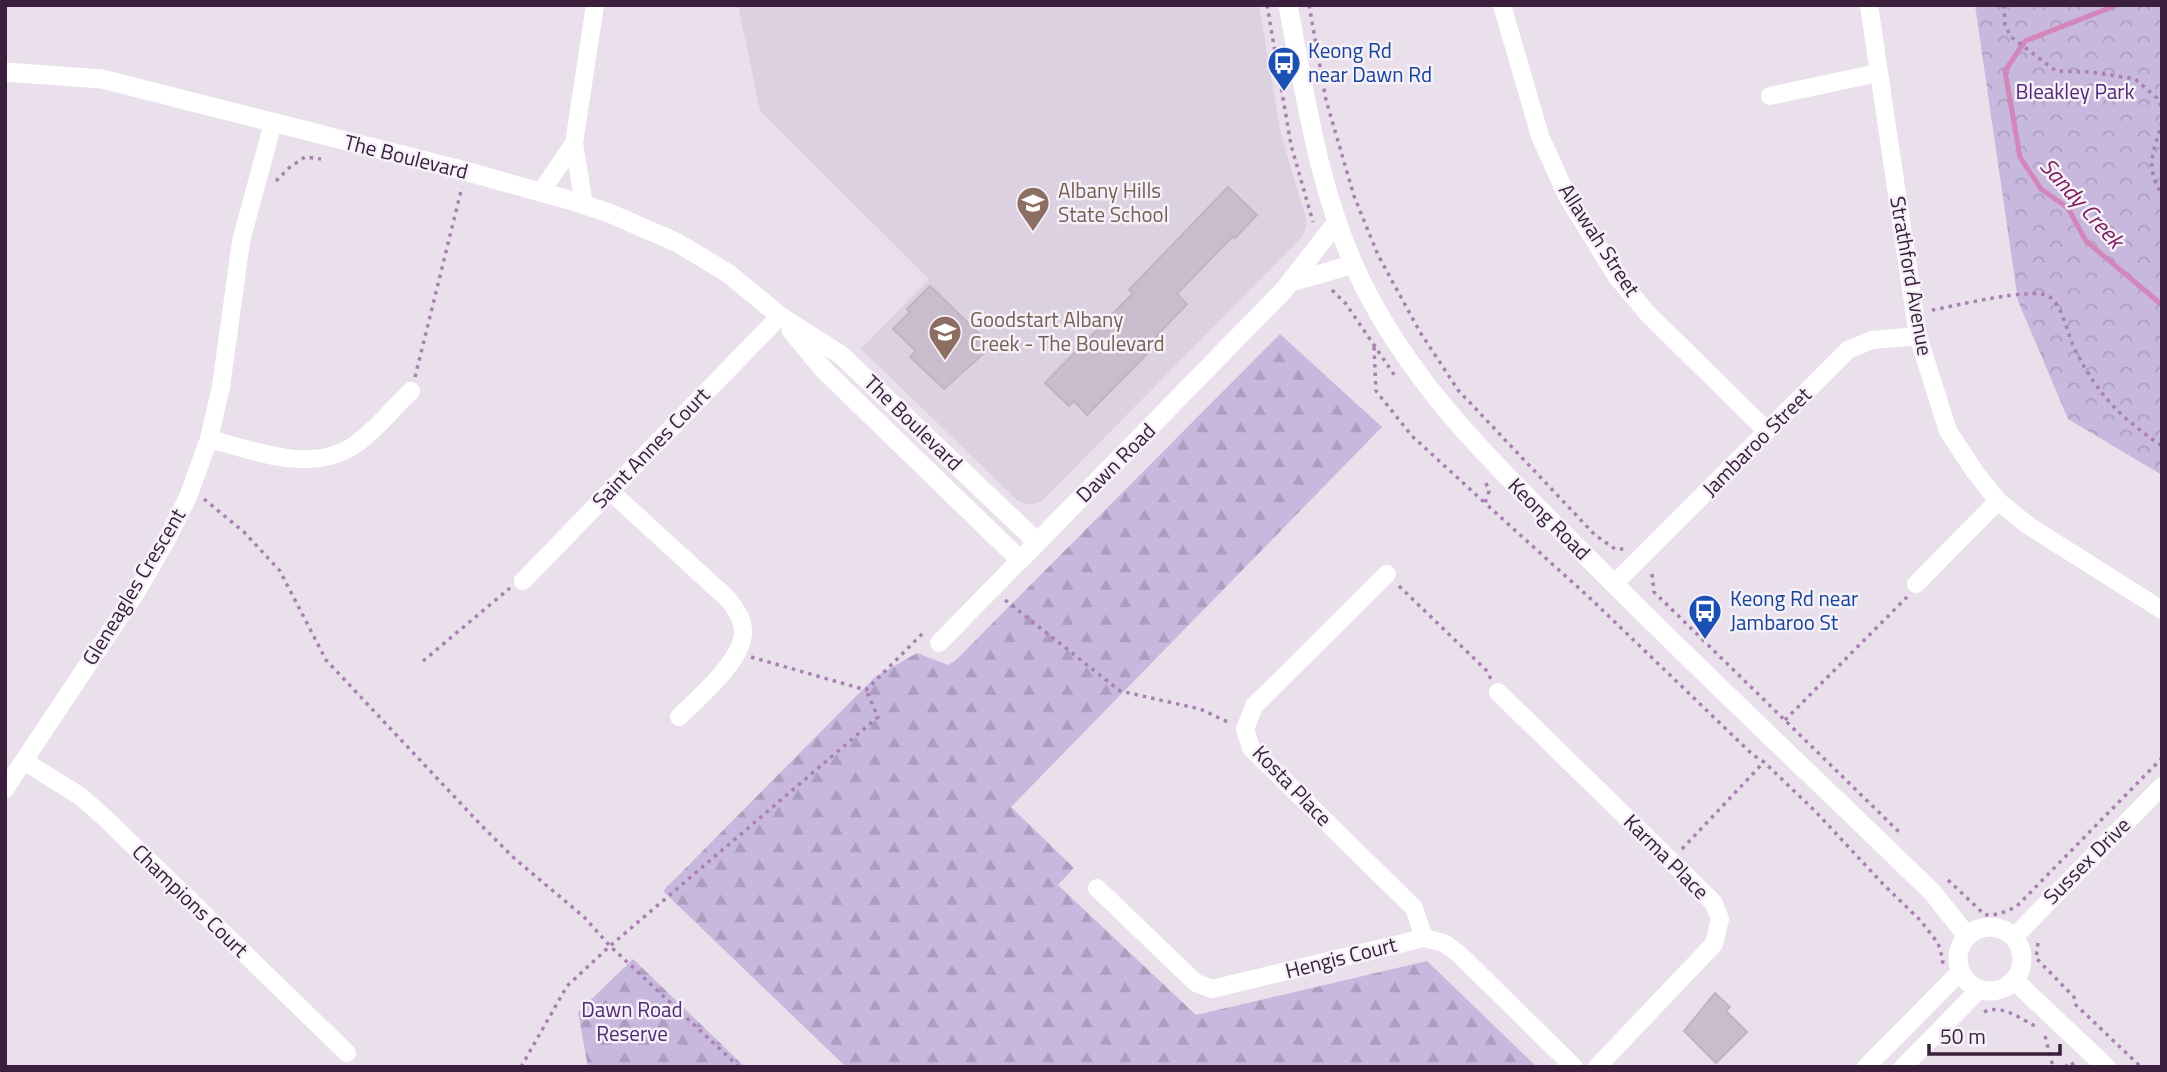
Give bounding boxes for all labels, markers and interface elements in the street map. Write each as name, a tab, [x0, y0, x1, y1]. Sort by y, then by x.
place label: Keong Rd near Dawn Rd	[1308, 34, 1432, 90]
bus stop icon: Keong Rd near Dawn Rd	[1265, 44, 1303, 93]
park label: Bleakley Park	[2015, 75, 2135, 107]
street label: The Boulevard	[341, 125, 472, 187]
water label: Sandy Creek	[2032, 150, 2135, 258]
place label: Albany Hills State School	[1058, 174, 1169, 230]
street label: Allawah Street	[1551, 177, 1649, 303]
school or university icon: Albany Hills State School	[1014, 184, 1052, 233]
street label: Strathford Avenue	[1882, 194, 1942, 358]
place label: Goodstart Albany Creek - The Boulevard	[970, 303, 1165, 359]
school or university icon: Goodstart Albany Creek - The Boulevard	[926, 313, 964, 362]
street label: The Boulevard	[857, 367, 970, 478]
street label: Saint Annes Court	[584, 379, 717, 515]
street label: Jambaroo Street	[1694, 379, 1819, 503]
street label: Dawn Road	[1068, 415, 1162, 509]
street label: Keong Road	[1501, 470, 1598, 567]
street label: Gleneagles Crescent	[73, 501, 193, 671]
place label: Keong Rd near Jambaroo St	[1730, 582, 1858, 638]
bus stop icon: Keong Rd near Jambaroo St	[1686, 592, 1724, 641]
street label: Kosta Place	[1246, 737, 1340, 833]
street label: Karma Place	[1617, 806, 1717, 906]
street label: Sussex Drive	[2035, 809, 2137, 911]
street label: Champions Court	[125, 836, 257, 965]
street label: Hengis Court	[1282, 928, 1400, 986]
park label: Dawn Road Reserve	[581, 993, 683, 1049]
scale bar	[1929, 1012, 2060, 1056]
text: 50 m	[1940, 1020, 1986, 1052]

